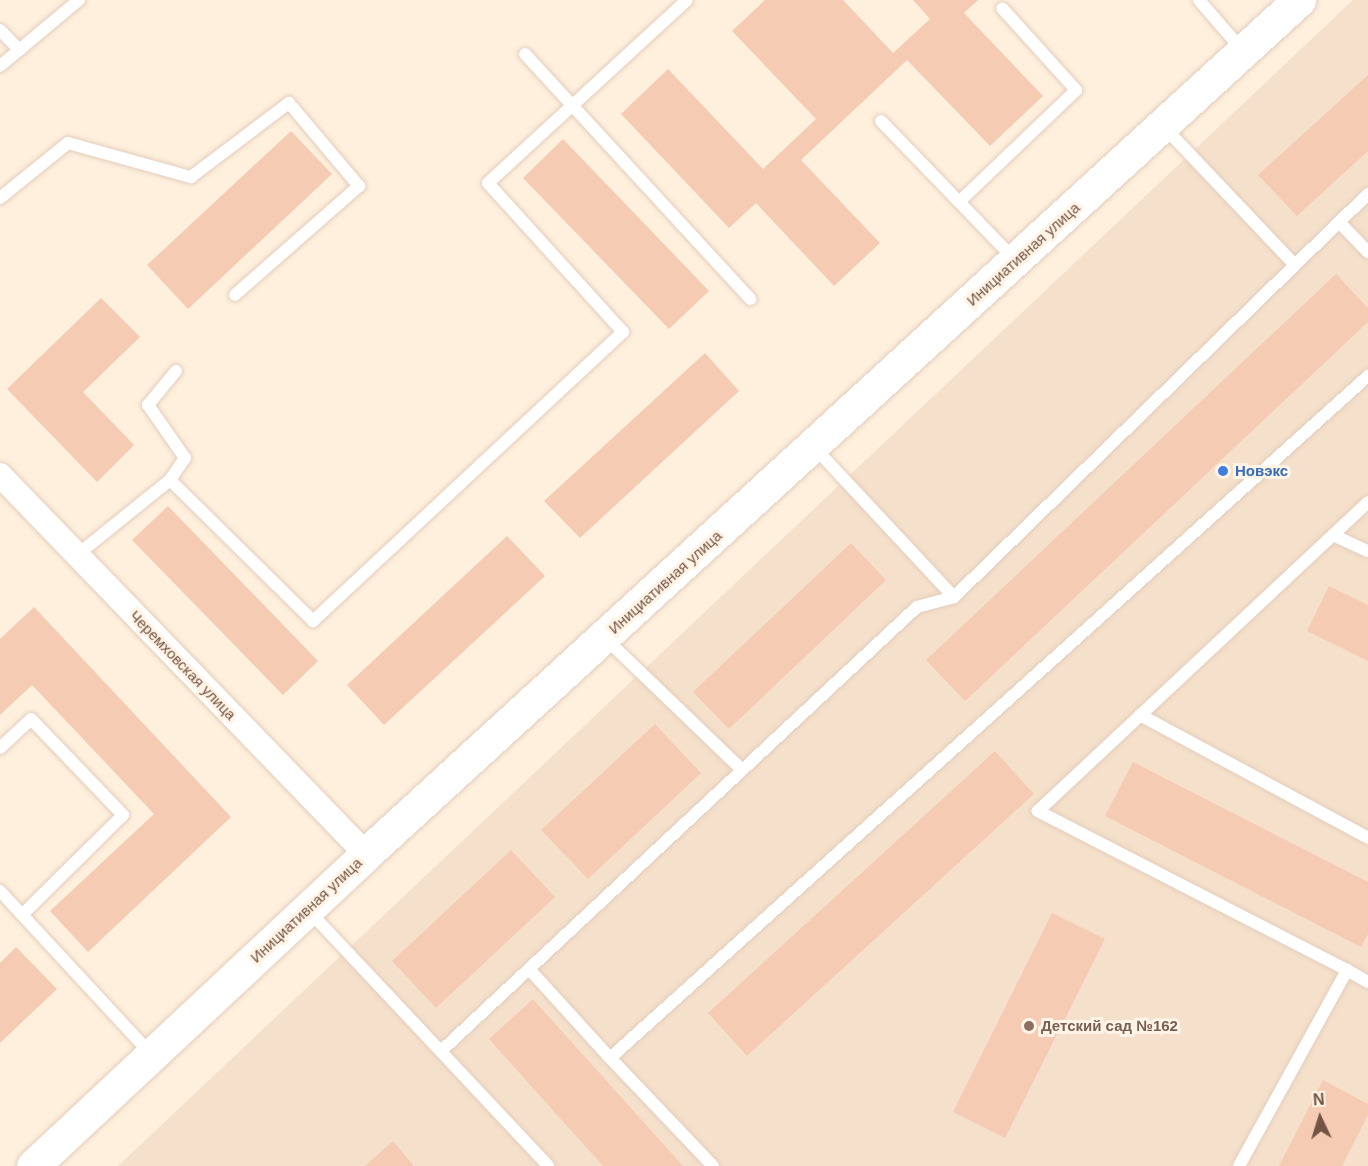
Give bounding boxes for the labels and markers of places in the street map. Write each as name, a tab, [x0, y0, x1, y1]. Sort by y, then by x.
place label: Новэкс	[1235, 462, 1288, 480]
marker: Новэкс	[1216, 464, 1230, 478]
place label: Детский сад №162	[1041, 1017, 1178, 1035]
marker: Детский сад №162	[1022, 1019, 1036, 1033]

